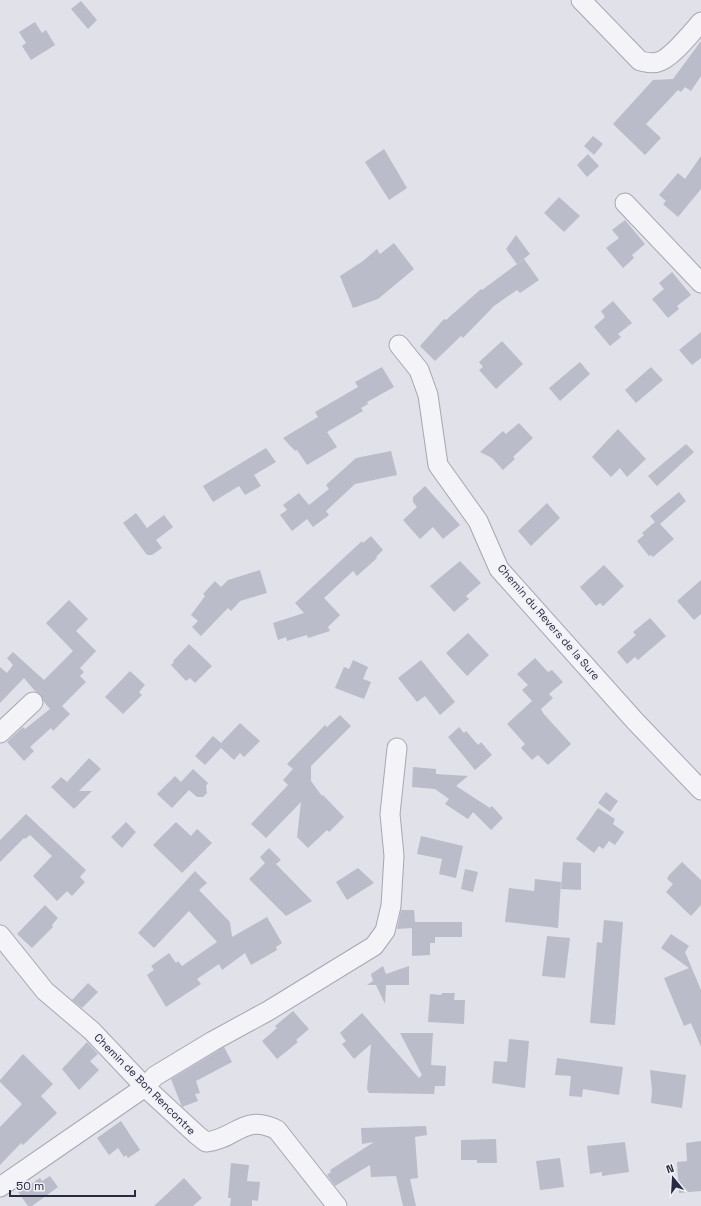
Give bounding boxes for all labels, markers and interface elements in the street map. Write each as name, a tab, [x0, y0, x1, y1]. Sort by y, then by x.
street label: Chemin du Revers de la Sure	[495, 561, 603, 683]
street label: Chemin de Bon Rencontre	[91, 1030, 199, 1138]
north arrow	[653, 1158, 693, 1198]
text: N	[664, 1161, 676, 1176]
scale bar	[10, 1172, 135, 1198]
text: 50 m	[16, 1178, 44, 1194]

